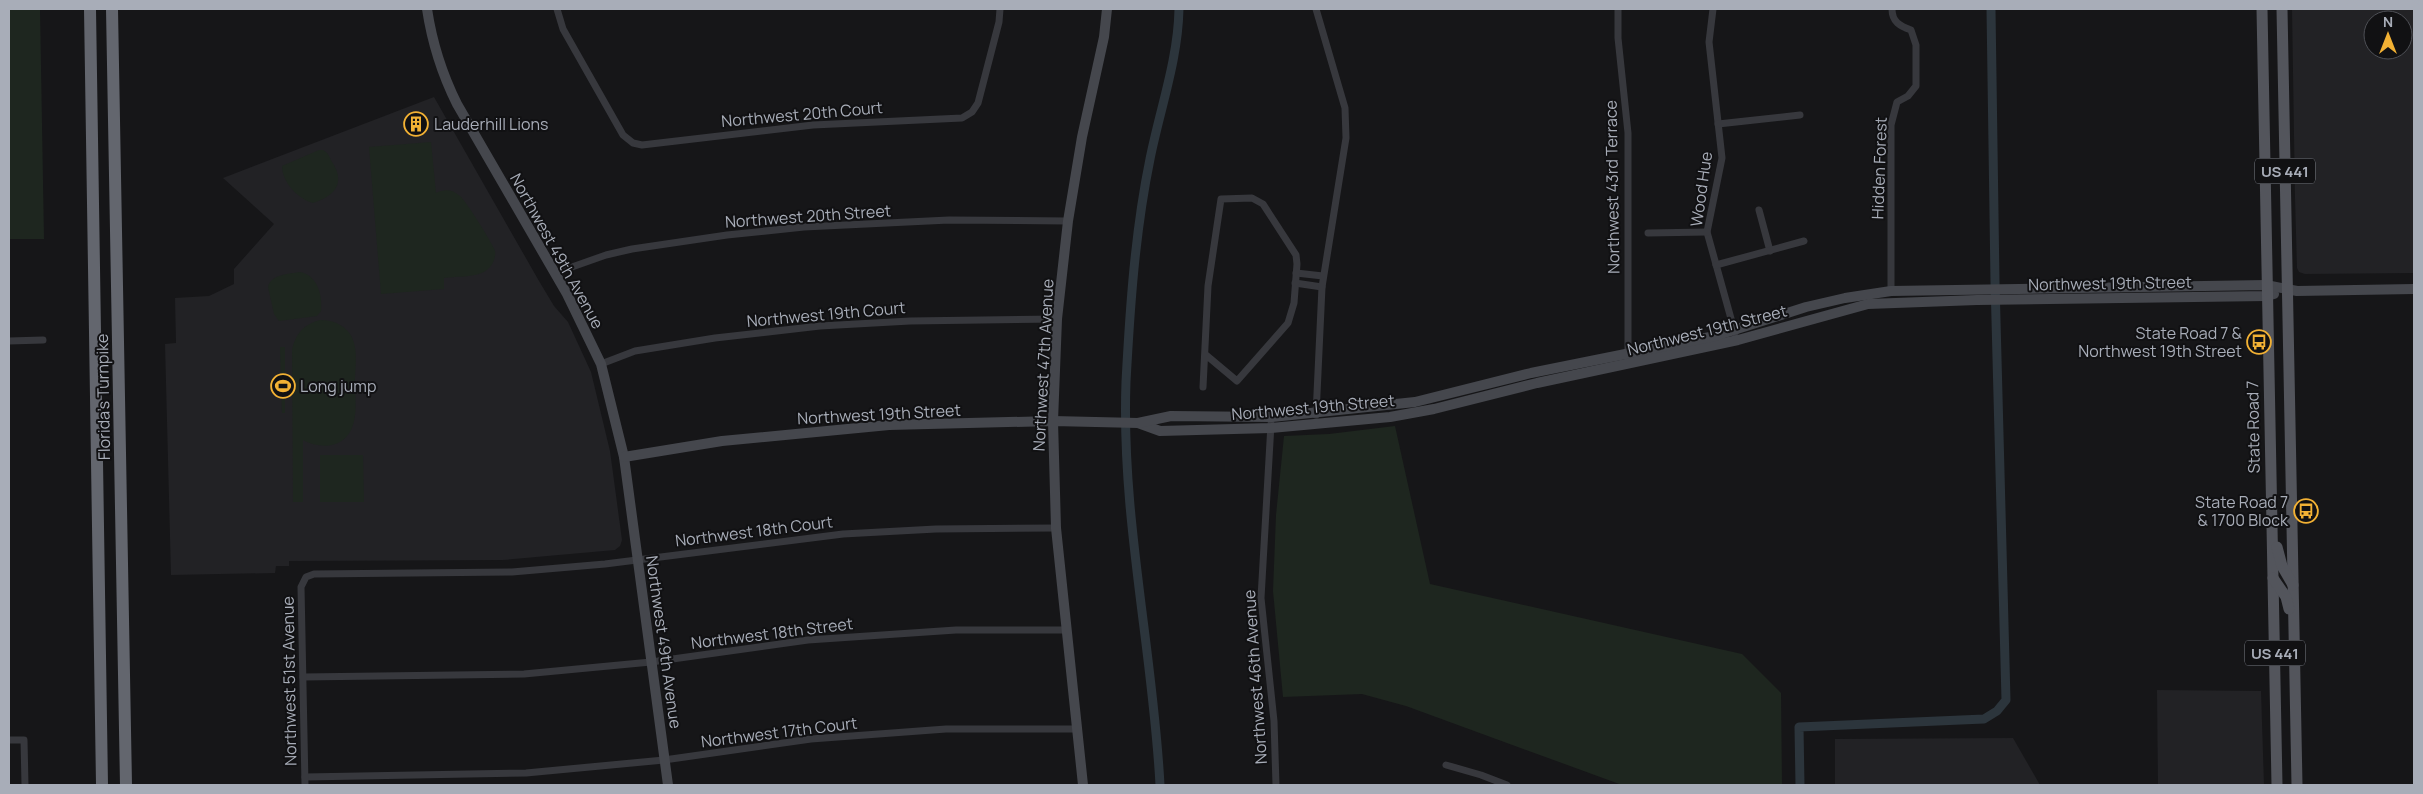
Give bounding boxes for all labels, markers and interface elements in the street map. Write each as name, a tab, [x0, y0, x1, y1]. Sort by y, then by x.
north arrow	[2363, 10, 2413, 60]
text: N	[2383, 12, 2393, 31]
street label: Northwest 20th Court	[720, 96, 884, 132]
street label: Northwest 43rd Terrace	[1599, 100, 1625, 274]
building icon: Lauderhill Lions	[403, 111, 429, 137]
place label: Lauderhill Lions	[434, 113, 548, 135]
street label: Hidden Forest	[1866, 116, 1892, 220]
street label: Wood Hue	[1685, 150, 1717, 228]
road number: US 441	[2255, 158, 2315, 184]
street label: Northwest 49th Avenue	[505, 169, 609, 333]
street label: Northwest 20th Street	[724, 199, 892, 233]
street label: Northwest 19th Street	[2028, 271, 2192, 295]
street label: Northwest 47th Avenue	[1027, 278, 1059, 452]
street label: Northwest 19th Court	[746, 296, 906, 332]
street label: Northwest 19th Street	[1625, 300, 1789, 360]
place label: State Road 7 & Northwest 19th Street	[2078, 322, 2243, 362]
bus stop icon: State Road 7 & Northwest 19th Street	[2246, 329, 2272, 355]
street label: Florida's Turnpike	[91, 334, 115, 460]
sports icon: Long jump	[270, 373, 296, 399]
place label: Long jump	[300, 375, 376, 397]
street label: State Road 7	[2241, 380, 2265, 474]
street label: Northwest 19th Street	[1231, 389, 1395, 425]
street label: Northwest 19th Street	[797, 399, 961, 429]
place label: State Road 7 & 1700 Block	[2195, 491, 2289, 531]
bus stop icon: State Road 7 & 1700 Block	[2293, 498, 2319, 524]
street label: Northwest 18th Court	[674, 510, 834, 552]
street label: Northwest 49th Avenue	[641, 554, 687, 730]
street label: Northwest 46th Avenue	[1238, 589, 1272, 765]
street label: Northwest 51st Avenue	[277, 596, 301, 766]
street label: Northwest 18th Street	[690, 612, 854, 654]
road number: US 441	[2245, 640, 2305, 666]
street label: Northwest 17th Court	[700, 711, 858, 753]

